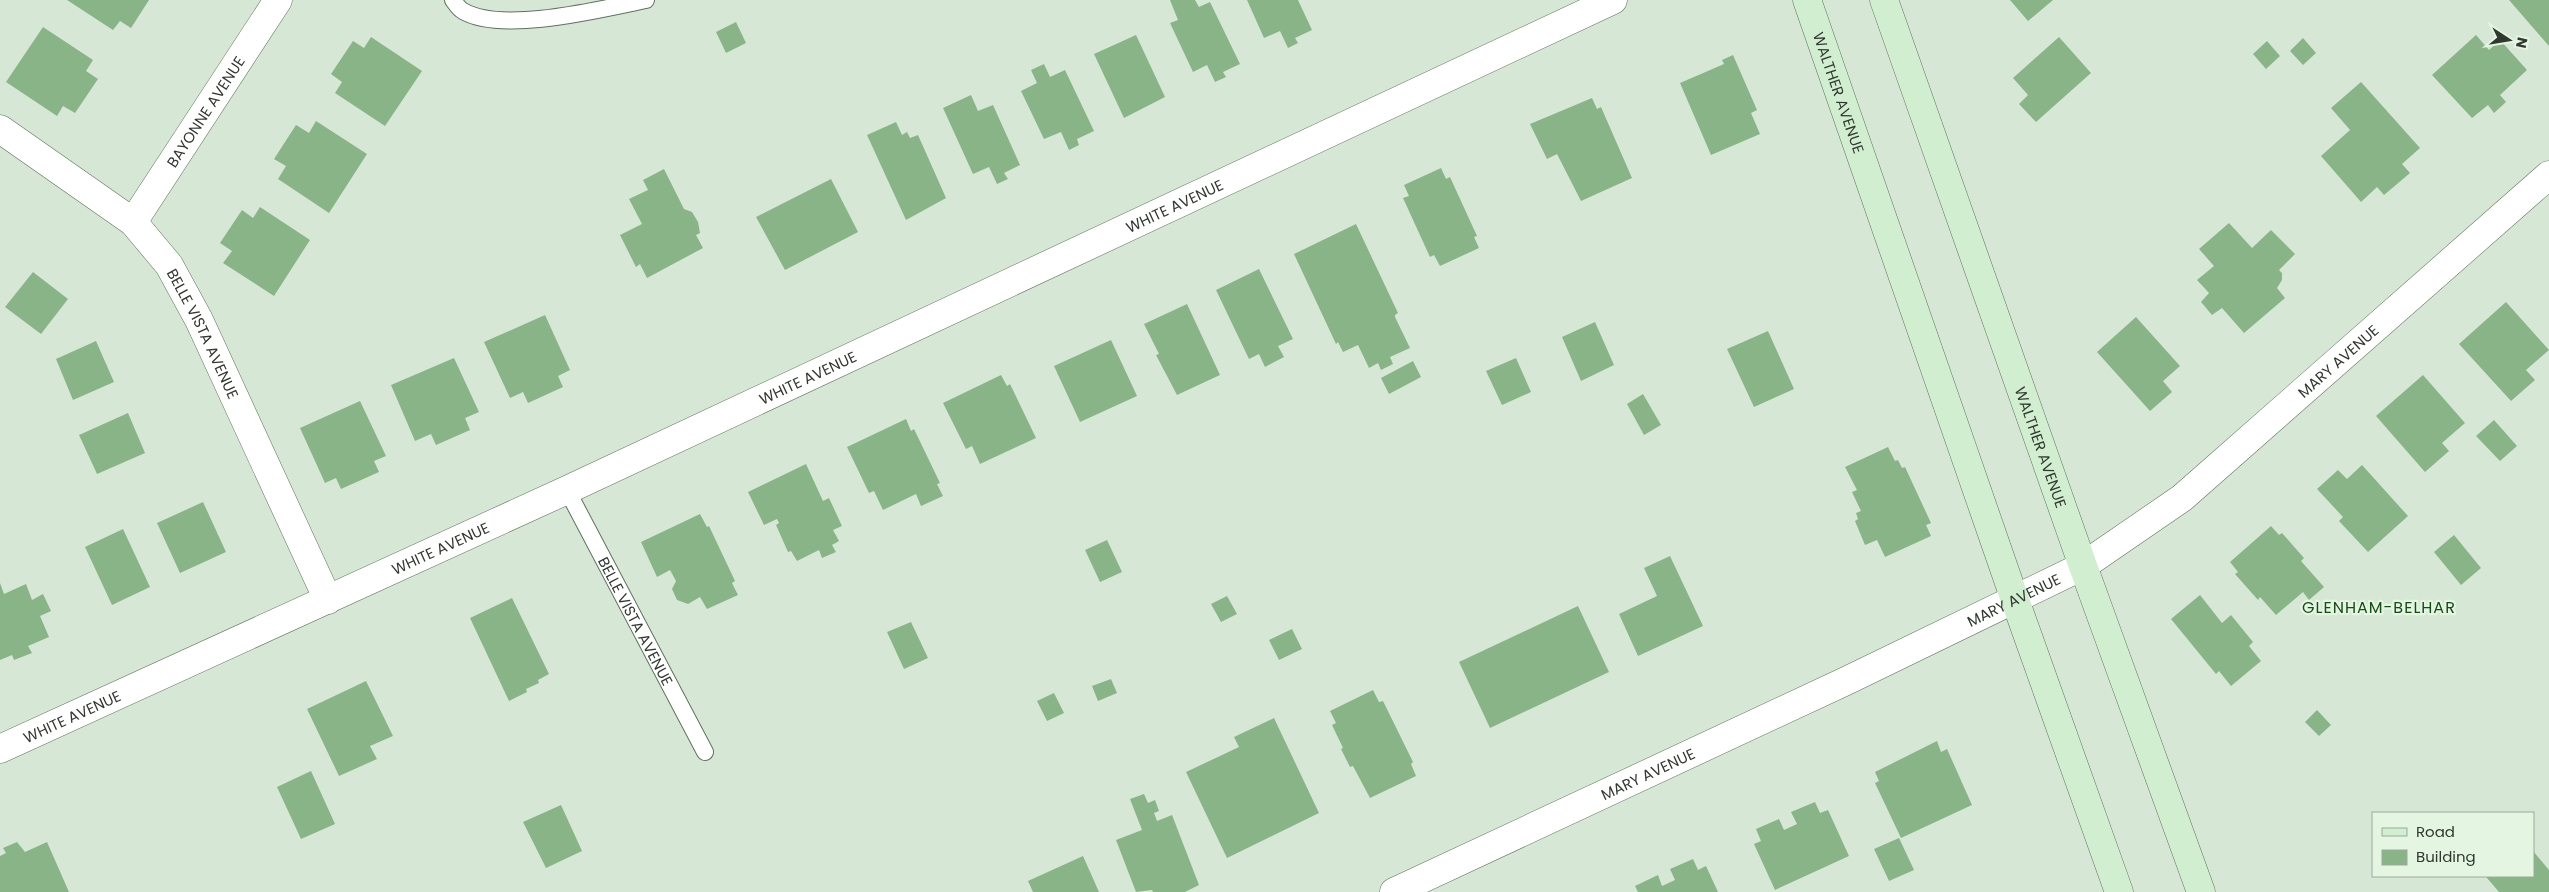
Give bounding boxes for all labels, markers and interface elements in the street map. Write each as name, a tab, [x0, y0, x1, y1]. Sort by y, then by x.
north arrow	[2484, 15, 2534, 65]
street label: WALTHER AVENUE	[1808, 29, 1870, 156]
text: N	[2511, 35, 2533, 50]
street label: BAYONNE AVENUE	[161, 52, 249, 171]
street label: WHITE AVENUE	[1122, 174, 1226, 237]
street label: BELLE VISTA AVENUE	[162, 265, 244, 402]
street label: MARY AVENUE	[2293, 319, 2383, 402]
street label: WHITE AVENUE	[756, 346, 860, 409]
street label: WALTHER AVENUE	[2010, 384, 2072, 511]
street label: WHITE AVENUE	[388, 517, 492, 579]
street label: BELLE VISTA AVENUE	[593, 553, 679, 689]
street label: MARY AVENUE	[1963, 568, 2064, 631]
district label: GLENHAM-BELHAR	[2302, 596, 2456, 619]
street label: WHITE AVENUE	[20, 685, 124, 748]
street label: MARY AVENUE	[1597, 743, 1698, 805]
legend	[2372, 812, 2534, 877]
text: Road	[2416, 821, 2455, 842]
text: Building	[2416, 846, 2476, 867]

